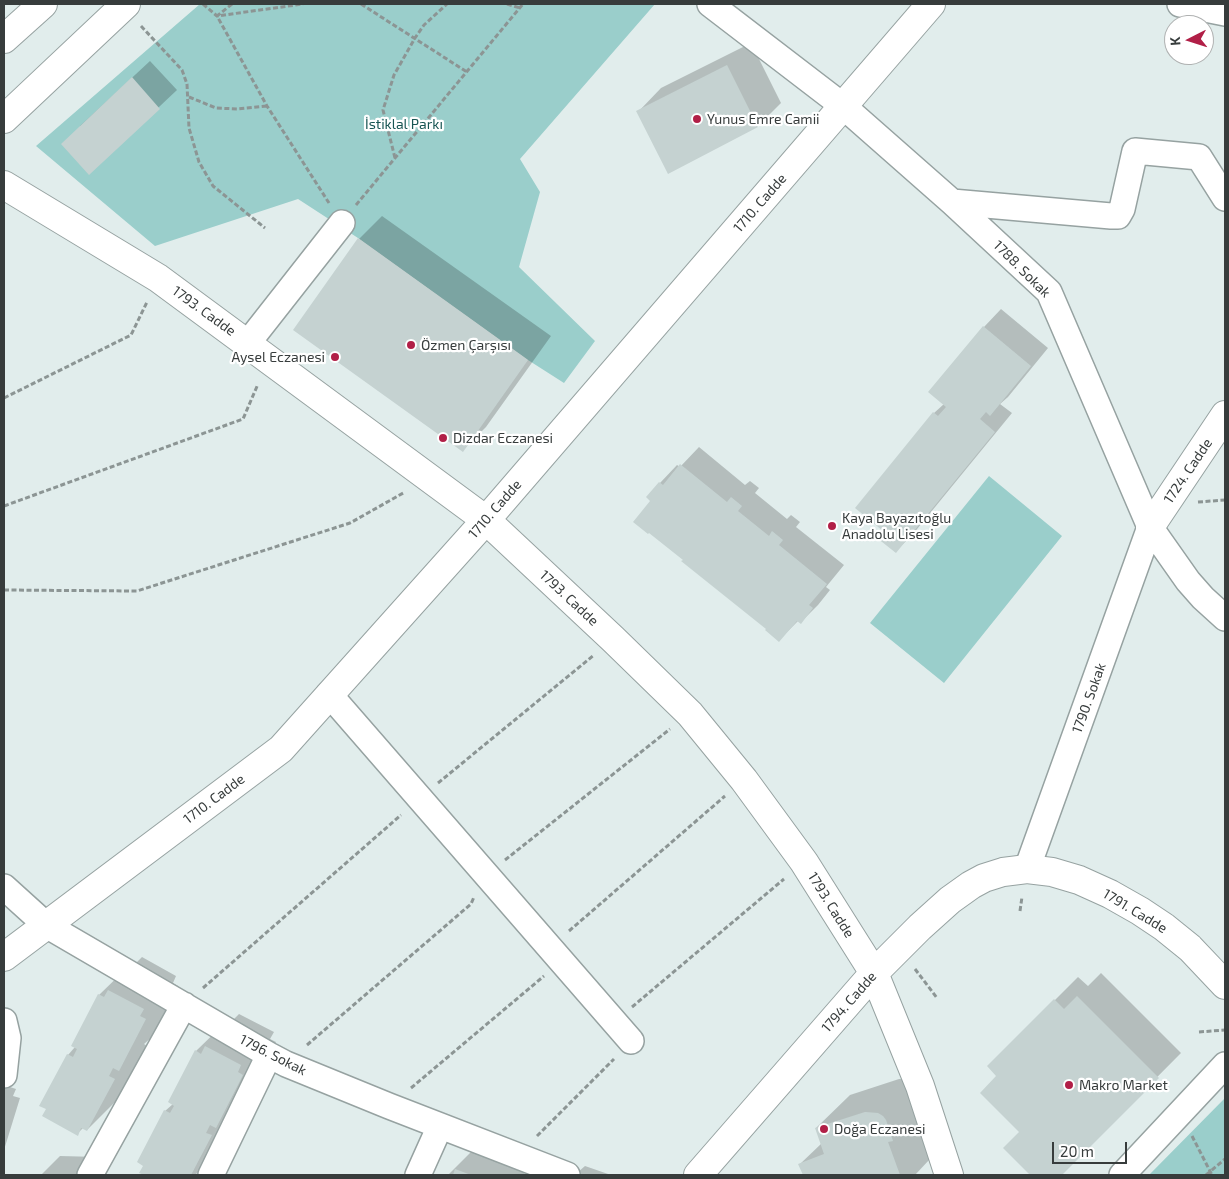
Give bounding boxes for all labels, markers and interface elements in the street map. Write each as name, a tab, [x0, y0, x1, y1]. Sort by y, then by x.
north arrow	[1164, 15, 1214, 65]
text: K	[1166, 36, 1183, 46]
place label: Yunus Emre Camii	[707, 111, 820, 127]
marker: Yunus Emre Camii	[691, 113, 703, 125]
park label: İstiklal Parkı	[365, 116, 443, 132]
street label: 1710. Cadde	[730, 170, 790, 236]
street label: 1788. Sokak	[990, 237, 1054, 301]
street label: 1793. Cadde	[169, 282, 239, 340]
place label: Özmen Çarşısı	[421, 337, 511, 353]
marker: Özmen Çarşısı	[405, 339, 417, 351]
place label: Aysel Eczanesi	[231, 349, 325, 365]
marker: Aysel Eczanesi	[329, 351, 341, 363]
place label: Dizdar Eczanesi	[453, 430, 553, 446]
marker: Dizdar Eczanesi	[437, 432, 449, 444]
street label: 1724. Cadde	[1160, 435, 1216, 507]
street label: 1710. Cadde	[465, 476, 525, 542]
place label: Kaya Bayazıtoğlu Anadolu Lisesi	[842, 510, 951, 542]
marker: Kaya Bayazıtoğlu Anadolu Lisesi	[826, 520, 838, 532]
street label: 1793. Cadde	[536, 567, 602, 629]
street label: 1790. Sokak	[1069, 661, 1109, 735]
street label: 1710. Cadde	[180, 771, 248, 827]
street label: 1793. Cadde	[804, 869, 858, 941]
street label: 1791. Cadde	[1100, 885, 1170, 937]
street label: 1794. Cadde	[818, 968, 880, 1036]
street label: 1796. Sokak	[237, 1031, 309, 1079]
place label: Makro Market	[1079, 1077, 1168, 1093]
marker: Makro Market	[1063, 1079, 1075, 1091]
place label: Doğa Eczanesi	[834, 1121, 926, 1137]
marker: Doğa Eczanesi	[818, 1123, 830, 1135]
scale bar	[1054, 1132, 1129, 1164]
text: 20 m	[1060, 1142, 1094, 1160]

